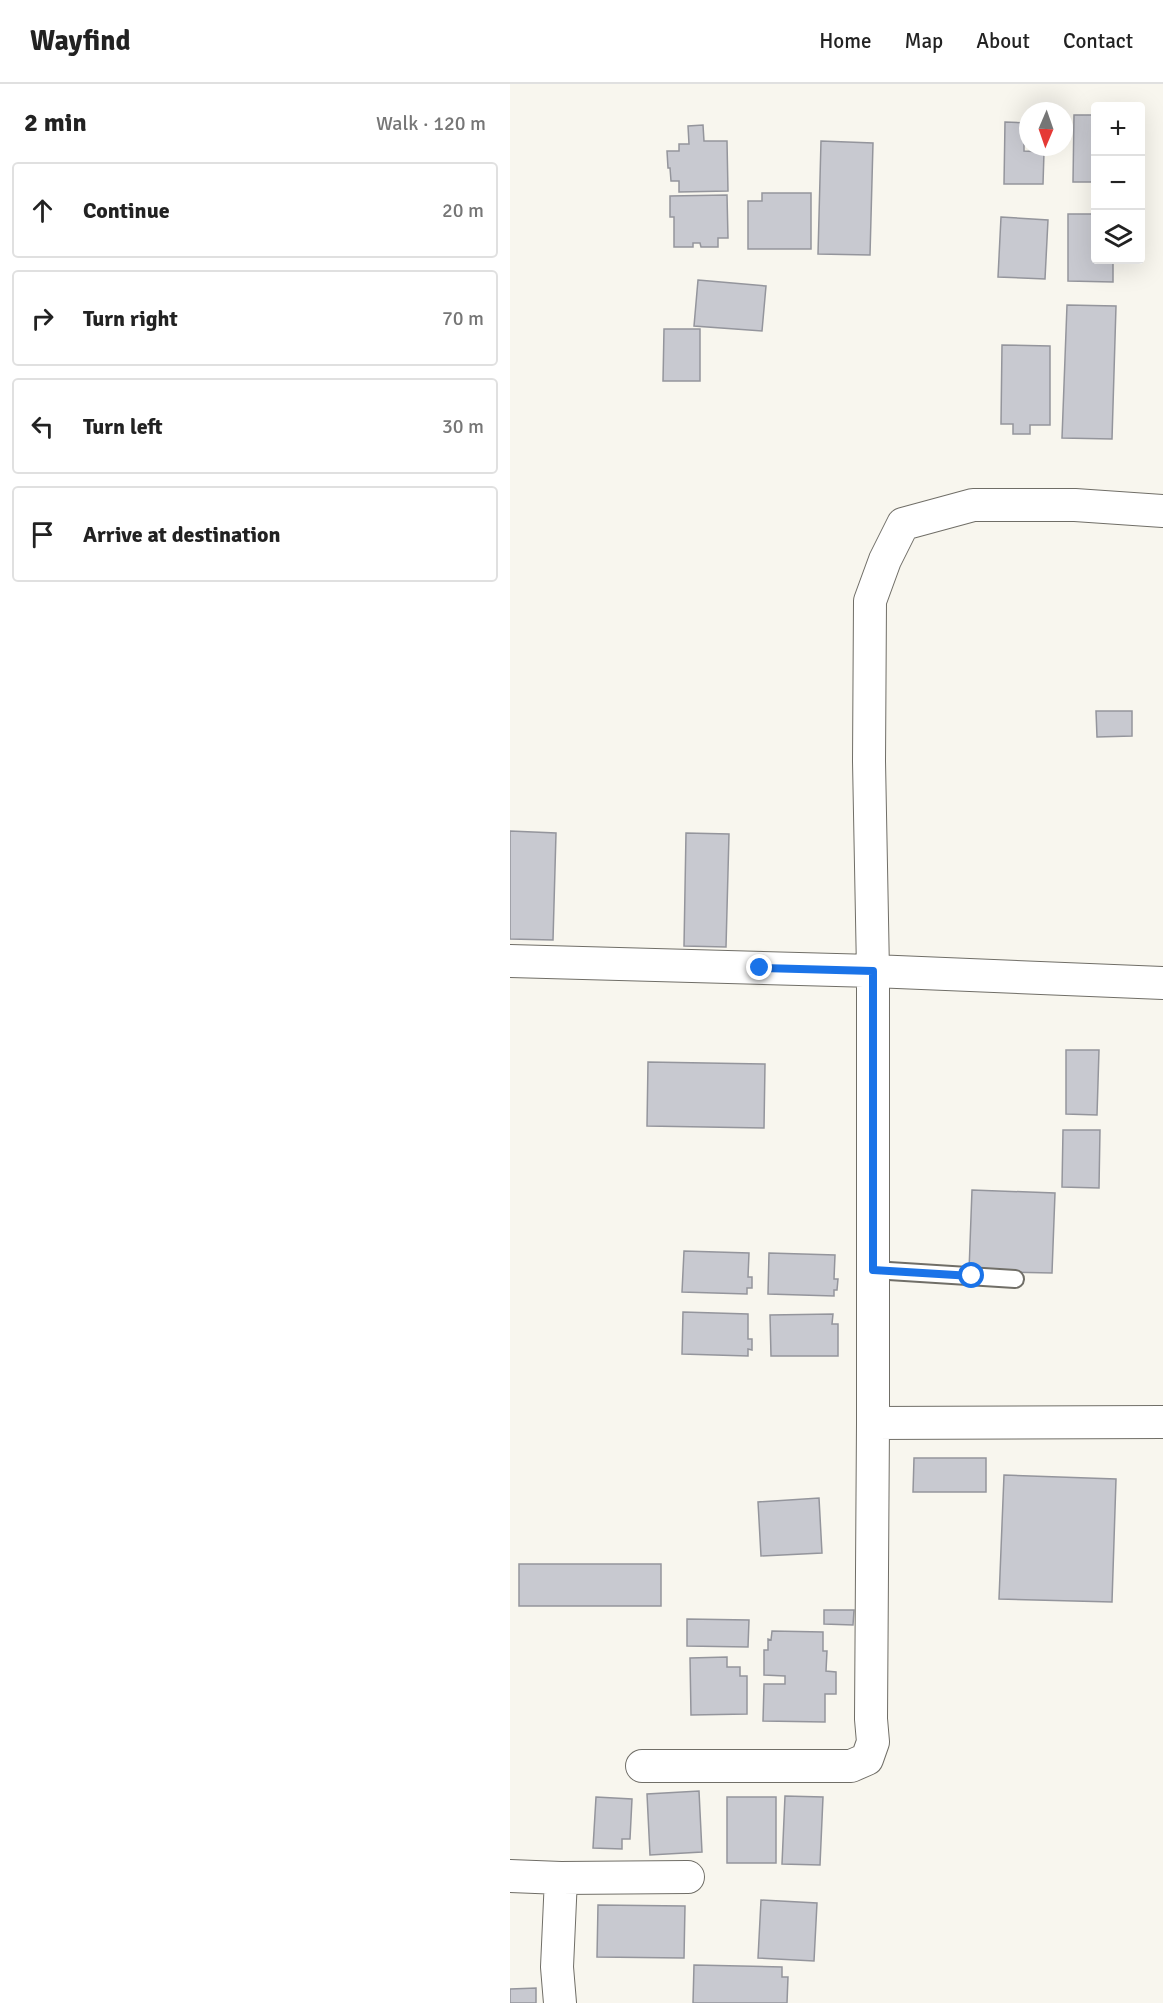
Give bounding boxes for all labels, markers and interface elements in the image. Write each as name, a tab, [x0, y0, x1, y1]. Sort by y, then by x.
text: Wayfind	[30, 24, 131, 58]
text: Home	[819, 28, 872, 54]
text: Map	[905, 28, 943, 54]
text: About	[976, 28, 1030, 54]
text: Contact	[1063, 28, 1133, 54]
north arrow	[1019, 102, 1073, 156]
map controls	[1091, 102, 1145, 264]
button: +	[1091, 102, 1145, 156]
text: 2 min	[24, 107, 87, 139]
text: Walk · 120 m	[376, 111, 486, 136]
button: −	[1091, 156, 1145, 210]
icon: ahead	[26, 194, 59, 227]
text: Continue	[83, 197, 170, 224]
text: 20 m	[442, 198, 484, 223]
button: layers	[1091, 210, 1145, 264]
icon: right	[26, 302, 59, 335]
text: Turn right	[83, 305, 178, 332]
text: 70 m	[442, 306, 484, 331]
icon: left	[26, 410, 59, 443]
text: Turn left	[83, 413, 163, 440]
text: 30 m	[442, 414, 484, 439]
icon: arrive	[26, 518, 59, 551]
text: Arrive at destination	[83, 521, 280, 548]
route end	[746, 954, 772, 980]
route start	[958, 1262, 984, 1288]

